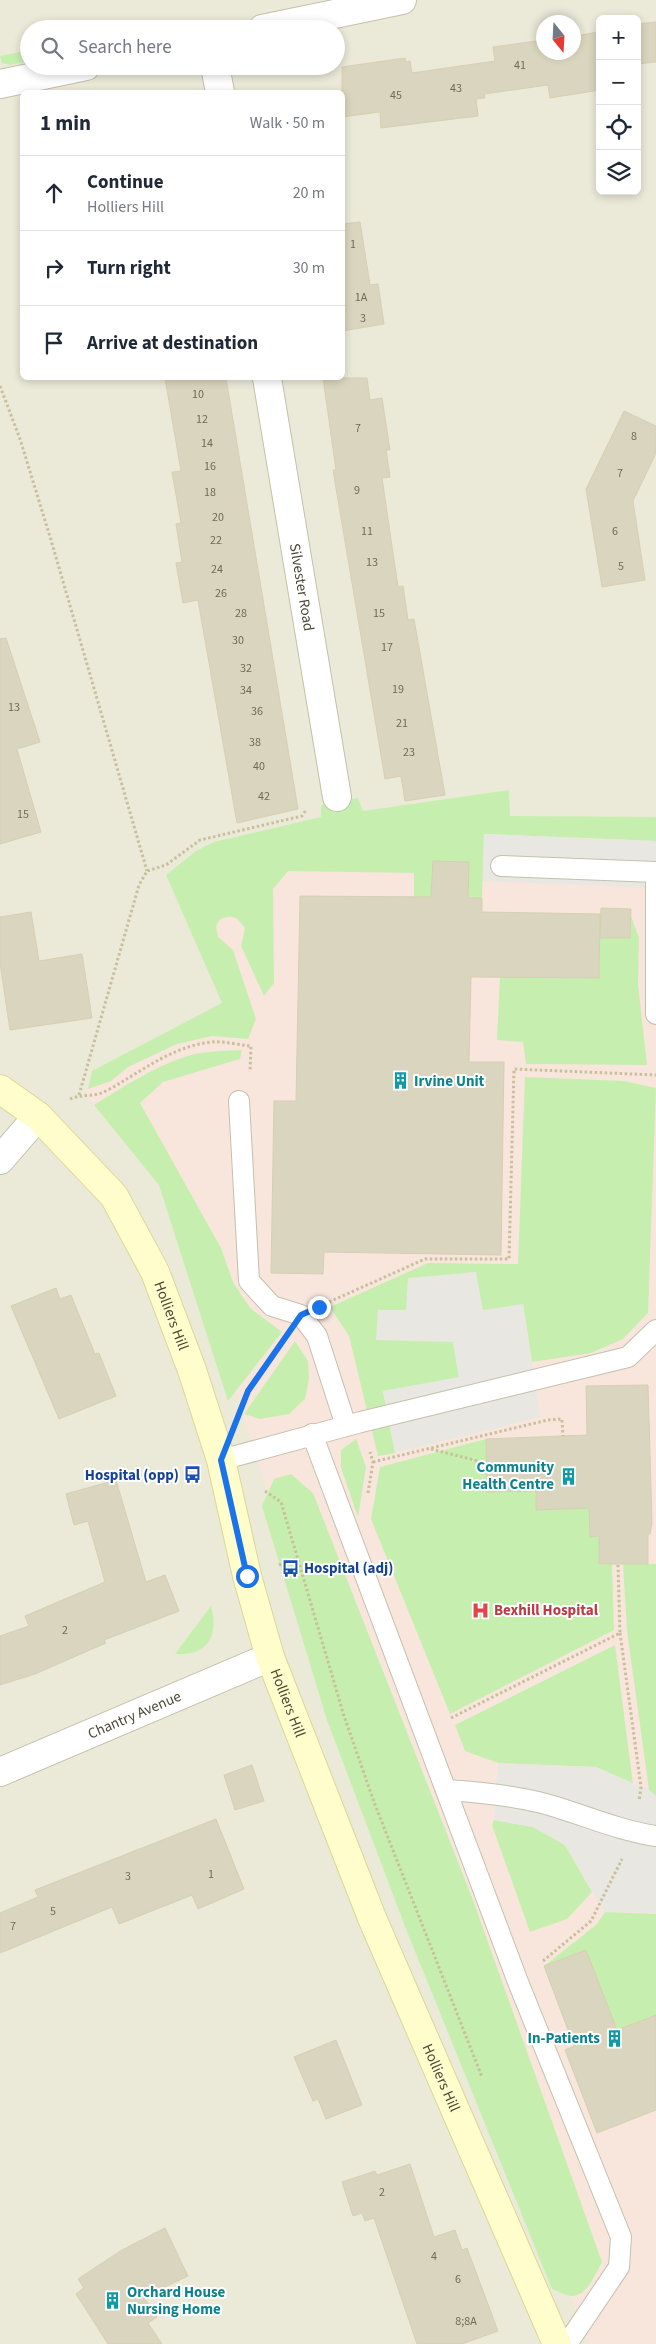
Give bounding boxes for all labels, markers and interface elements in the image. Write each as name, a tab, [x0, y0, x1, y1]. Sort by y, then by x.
north arrow	[536, 15, 581, 60]
map controls	[596, 15, 641, 195]
button: +	[596, 15, 641, 60]
search box	[20, 20, 345, 75]
icon: search	[38, 34, 66, 62]
text: Search here	[78, 34, 172, 61]
house number: 41	[514, 57, 526, 74]
button: −	[596, 60, 641, 105]
house number: 43	[450, 80, 462, 97]
house number: 45	[390, 87, 402, 104]
button: locate	[596, 105, 641, 150]
text: 1 min	[40, 108, 91, 138]
text: Walk · 50 m	[250, 112, 325, 134]
button: layers	[596, 150, 641, 195]
text: Continue	[87, 169, 164, 196]
icon: ahead	[40, 179, 68, 207]
text: 20 m	[293, 182, 325, 204]
text: Holliers Hill	[87, 196, 164, 218]
house number: 1	[350, 236, 356, 253]
icon: right	[40, 254, 68, 282]
text: Turn right	[87, 255, 171, 282]
text: 30 m	[293, 257, 325, 279]
house number: 1A	[355, 289, 368, 306]
house number: 3	[360, 310, 366, 327]
icon: arrive	[40, 329, 68, 357]
text: Arrive at destination	[87, 330, 258, 357]
house number: 10	[192, 386, 204, 403]
house number: 12	[196, 411, 208, 428]
house number: 7	[355, 420, 361, 437]
house number: 8	[631, 428, 637, 445]
house number: 14	[201, 435, 213, 452]
house number: 16	[204, 458, 216, 475]
house number: 7	[617, 465, 623, 482]
house number: 9	[354, 482, 360, 499]
house number: 18	[204, 484, 216, 501]
house number: 20	[212, 509, 224, 526]
house number: 11	[361, 523, 373, 540]
house number: 6	[612, 523, 618, 540]
house number: 22	[210, 532, 222, 549]
street label: Silvester Road	[284, 542, 320, 633]
house number: 13	[366, 554, 378, 571]
house number: 5	[618, 558, 624, 575]
house number: 24	[211, 561, 223, 578]
house number: 26	[215, 585, 227, 602]
house number: 28	[235, 605, 247, 622]
house number: 15	[373, 605, 385, 622]
house number: 30	[232, 632, 244, 649]
house number: 17	[381, 639, 393, 656]
house number: 32	[240, 660, 252, 677]
house number: 19	[392, 681, 404, 698]
house number: 34	[240, 682, 252, 699]
house number: 13	[8, 699, 20, 716]
house number: 36	[251, 703, 263, 720]
house number: 21	[396, 715, 408, 732]
house number: 38	[249, 734, 261, 751]
house number: 23	[403, 744, 415, 761]
house number: 40	[253, 758, 265, 775]
house number: 42	[258, 788, 270, 805]
house number: 15	[17, 806, 29, 823]
building icon: Irvine Unit	[390, 1071, 410, 1091]
place label: Irvine Unit	[414, 1071, 485, 1092]
street label: Holliers Hill	[149, 1278, 194, 1353]
route end	[308, 1296, 331, 1319]
place label: Community Health Centre	[462, 1457, 554, 1495]
place label: Hospital (opp)	[85, 1465, 179, 1486]
bus stop icon: Hospital (opp)	[183, 1465, 203, 1485]
building icon: Community Health Centre	[558, 1466, 578, 1486]
bus stop icon: Hospital (adj)	[280, 1558, 300, 1578]
place label: Hospital (adj)	[304, 1558, 393, 1579]
route start	[236, 1565, 259, 1588]
hospital icon: Bexhill Hospital	[470, 1600, 490, 1620]
place label: Bexhill Hospital	[494, 1600, 599, 1621]
house number: 2	[62, 1622, 68, 1639]
street label: Holliers Hill	[265, 1665, 311, 1741]
street label: Chantry Avenue	[84, 1686, 184, 1744]
house number: 1	[208, 1866, 214, 1883]
house number: 3	[125, 1868, 131, 1885]
house number: 5	[50, 1903, 56, 1920]
house number: 7	[10, 1918, 16, 1935]
place label: In-Patients	[527, 2028, 600, 2049]
building icon: In-Patients	[604, 2028, 624, 2048]
street label: Holliers Hill	[417, 2040, 465, 2115]
house number: 2	[379, 2184, 385, 2201]
house number: 4	[431, 2248, 437, 2265]
house number: 6	[455, 2271, 461, 2288]
place label: Orchard House Nursing Home	[127, 2282, 226, 2320]
building icon: Orchard House Nursing Home	[103, 2291, 123, 2311]
house number: 8;8A	[455, 2313, 477, 2330]

